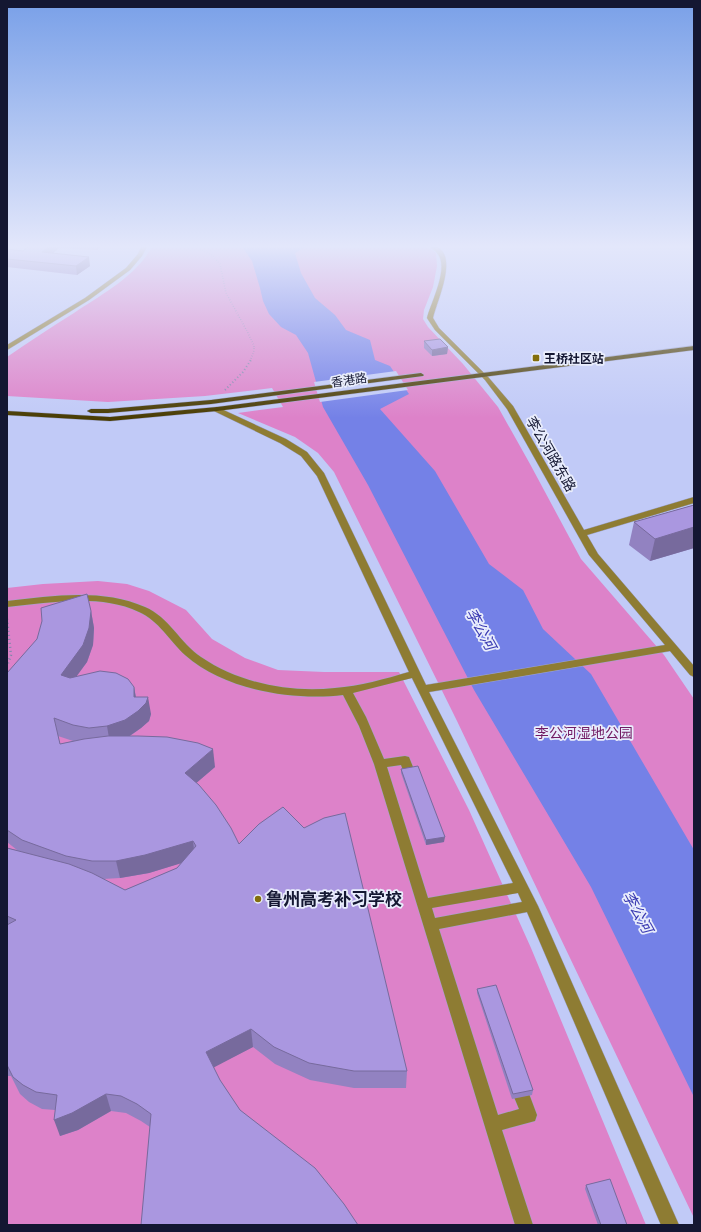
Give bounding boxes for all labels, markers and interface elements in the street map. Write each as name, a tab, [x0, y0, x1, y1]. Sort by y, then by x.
place label: 王桥社区站	[544, 351, 604, 366]
marker: 王桥社区站	[531, 353, 541, 363]
street label: 香港路	[330, 370, 368, 390]
street label: 李公河路东路	[522, 413, 580, 495]
water label: 李公河	[462, 605, 502, 656]
park label: 李公河湿地公园	[535, 724, 633, 742]
place label: 鲁州高考补习学校	[266, 888, 402, 910]
water label: 李公河	[619, 888, 659, 939]
marker: 鲁州高考补习学校	[253, 894, 263, 904]

